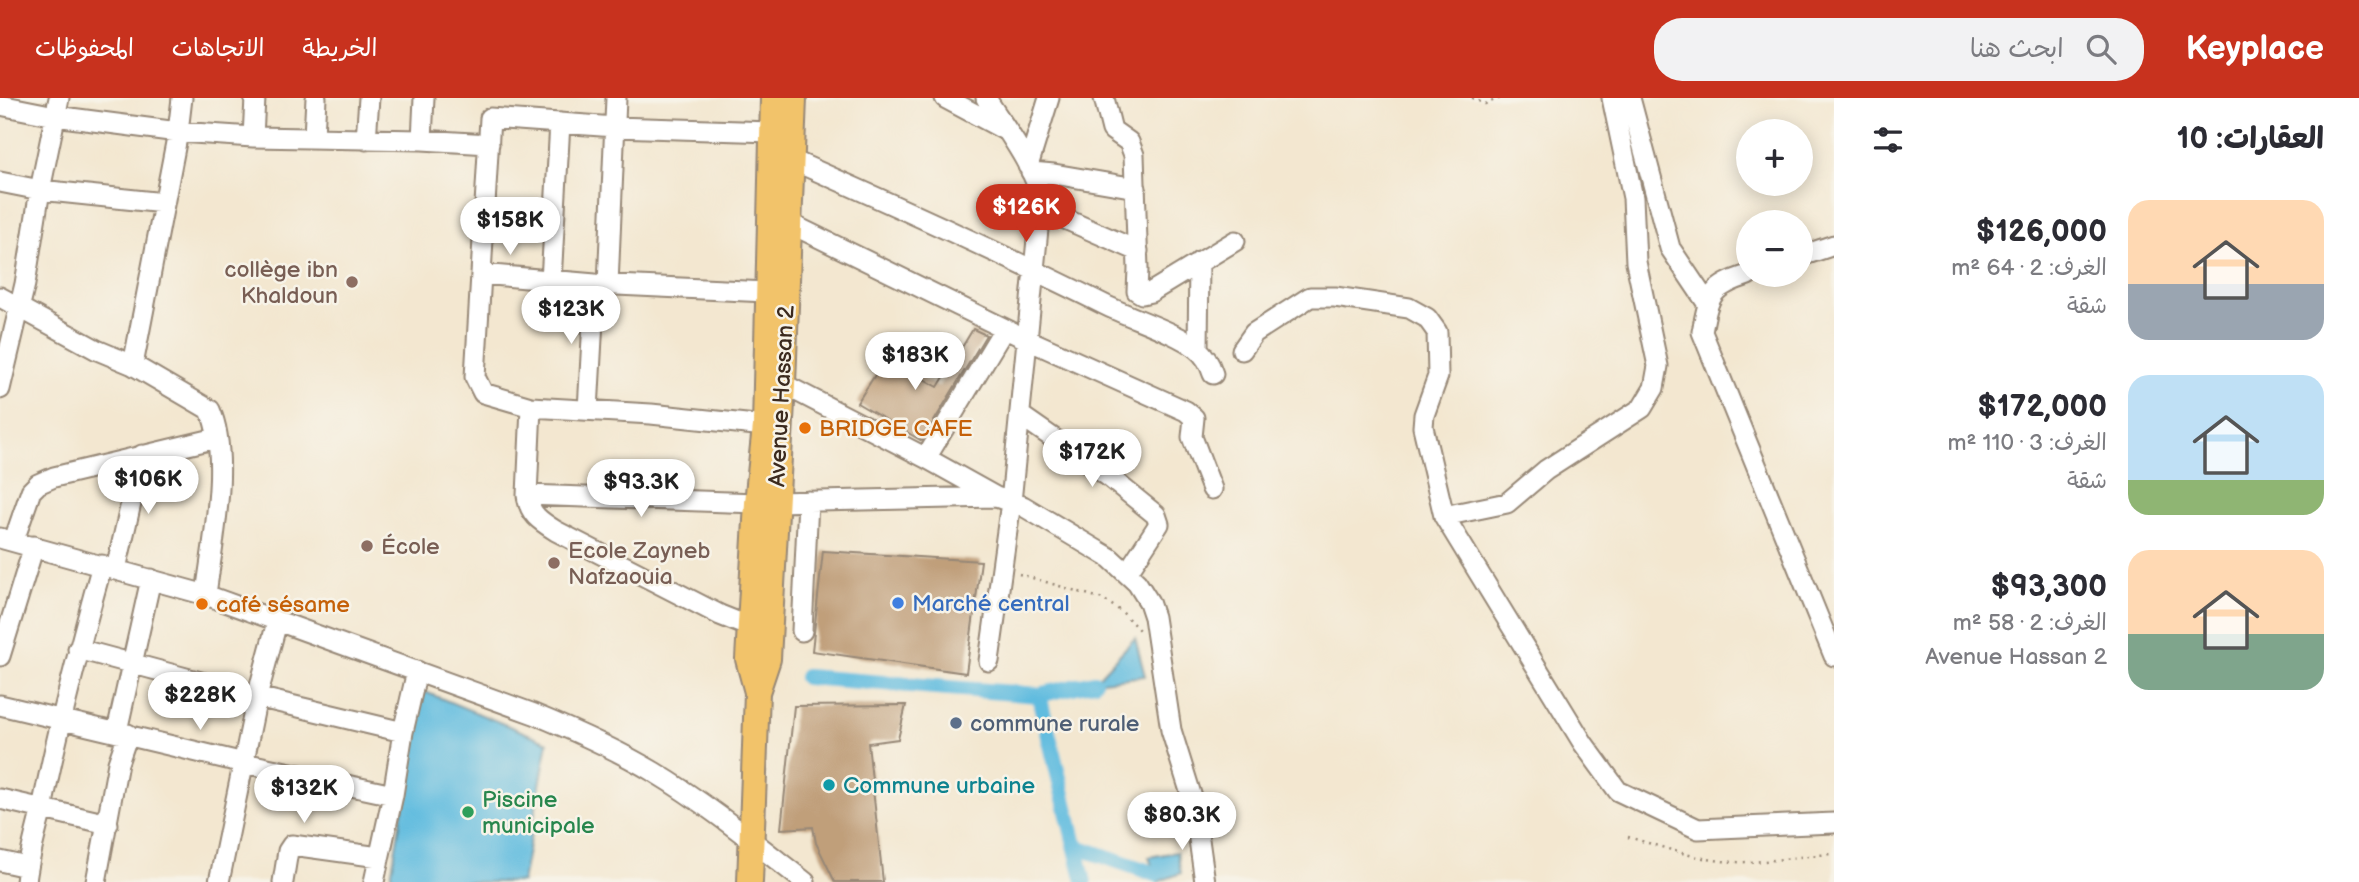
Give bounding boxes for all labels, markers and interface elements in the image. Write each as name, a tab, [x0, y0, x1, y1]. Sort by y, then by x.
search box	[1654, 18, 2144, 81]
text: Keyplace	[2186, 29, 2324, 69]
icon: search	[2082, 30, 2120, 68]
text: المحفوظات	[35, 34, 134, 63]
text: الاتجاهات	[172, 34, 265, 63]
text: الخريطة	[303, 34, 377, 63]
text: ابحث هنا	[1970, 34, 2064, 65]
map controls	[1736, 119, 1813, 287]
button: +	[1736, 119, 1813, 196]
icon: filters	[1869, 121, 1907, 159]
text: العقارات: 10	[2177, 121, 2324, 157]
pin: $126K	[977, 184, 1075, 244]
text: $126K	[992, 193, 1060, 221]
pin: $158K	[461, 198, 559, 257]
text: $158K	[476, 206, 544, 234]
button: −	[1736, 210, 1813, 287]
text: $126,000	[1976, 214, 2107, 250]
icon: home	[2184, 228, 2268, 312]
text: الغرف: 2 · 64 m²	[1951, 254, 2107, 282]
place label: collège ibn Khaldoun	[224, 256, 338, 310]
marker: collège ibn Khaldoun	[344, 274, 360, 290]
pin: $123K	[522, 286, 620, 346]
text: شقة	[2067, 292, 2107, 320]
text: $123K	[537, 295, 605, 323]
street label: Avenue Hassan 2	[763, 304, 801, 488]
pin: $183K	[866, 332, 964, 392]
text: $183K	[881, 341, 949, 369]
text: $172,000	[1977, 389, 2107, 425]
icon: home	[2184, 403, 2268, 487]
place label: BRIDGE CAFE	[819, 415, 973, 443]
marker: BRIDGE CAFE	[797, 420, 813, 436]
text: الغرف: 3 · 110 m²	[1947, 429, 2107, 457]
pin: $172K	[1043, 430, 1141, 489]
text: $172K	[1059, 438, 1125, 466]
pin: $106K	[99, 456, 197, 516]
pin: $93.3K	[584, 460, 698, 519]
text: $106K	[114, 465, 182, 493]
text: شقة	[2067, 467, 2107, 495]
text: $93.3K	[603, 468, 679, 496]
place label: École	[381, 533, 440, 561]
place label: Ecole Zayneb Nafzaouia	[568, 537, 710, 591]
marker: École	[359, 538, 375, 554]
marker: Ecole Zayneb Nafzaouia	[546, 555, 562, 571]
text: $93,300	[1991, 569, 2107, 605]
icon: home	[2184, 578, 2268, 662]
place label: Marché central	[912, 590, 1070, 618]
place label: café sésame	[216, 591, 350, 619]
marker: Marché central	[890, 595, 906, 611]
marker: café sésame	[194, 596, 210, 612]
text: الغرف: 2 · 58 m²	[1953, 609, 2107, 637]
text: Avenue Hassan 2	[1925, 643, 2107, 671]
pin: $228K	[151, 672, 249, 732]
text: $228K	[164, 681, 236, 709]
place label: commune rurale	[970, 710, 1139, 738]
marker: commune rurale	[948, 715, 964, 731]
pin: $132K	[255, 766, 353, 825]
place label: Commune urbaine	[843, 772, 1035, 800]
text: $132K	[270, 774, 338, 802]
marker: Commune urbaine	[821, 777, 837, 793]
place label: Piscine municipale	[482, 786, 595, 840]
pin: $80.3K	[1125, 792, 1239, 852]
text: $80.3K	[1143, 801, 1221, 829]
marker: Piscine municipale	[460, 804, 476, 820]

